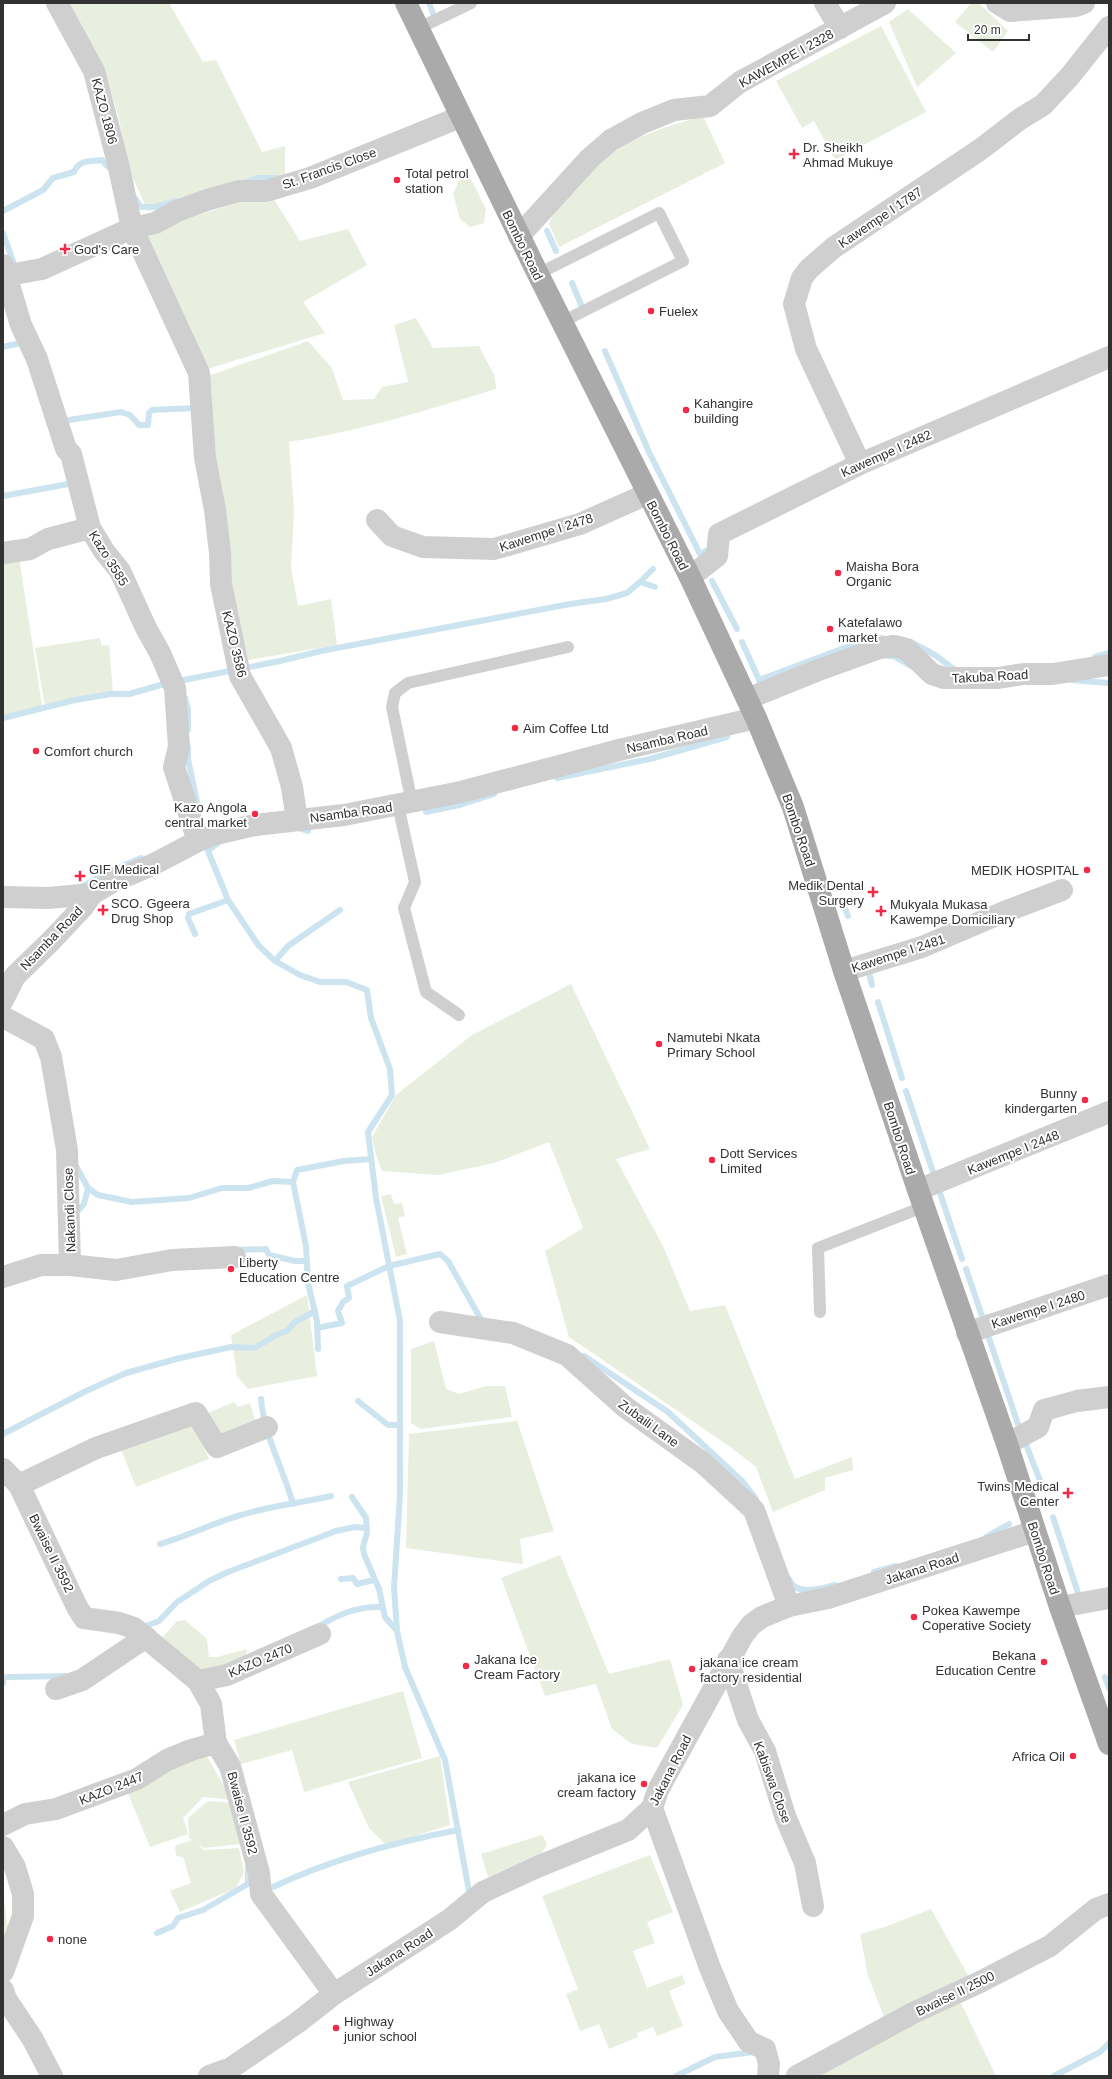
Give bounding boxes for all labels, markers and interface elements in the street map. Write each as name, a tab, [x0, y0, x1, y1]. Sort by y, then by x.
scale bar	[968, 16, 1029, 42]
text: 20 m	[974, 23, 1001, 37]
street label: KAWEMPE I 2328	[736, 26, 836, 91]
street label: KAZO 1806	[88, 76, 121, 146]
place label: Dr. Sheikh Ahmad Mukuye	[803, 140, 893, 170]
street label: St. Francis Close	[280, 144, 378, 192]
marker: Dr. Sheikh Ahmad Mukuye	[788, 148, 800, 160]
place label: Total petrol station	[405, 166, 469, 196]
marker: Total petrol station	[392, 175, 402, 185]
street label: Kawempe I 1787	[836, 184, 925, 251]
street label: Bombo Road	[499, 208, 546, 283]
place label: God's Care	[74, 242, 139, 257]
marker: God's Care	[59, 243, 71, 255]
place label: Fuelex	[659, 304, 699, 319]
marker: Fuelex	[646, 306, 656, 316]
place label: Kahangire building	[694, 396, 753, 426]
marker: Kahangire building	[681, 405, 691, 415]
street label: Kawempe I 2482	[839, 427, 934, 480]
street label: Bombo Road	[644, 498, 691, 572]
street label: Kawempe I 2478	[497, 510, 595, 555]
street label: Kazo 3585	[86, 528, 131, 589]
place label: Maisha Bora Organic	[846, 559, 920, 589]
marker: Maisha Bora Organic	[833, 568, 843, 578]
street label: KAZO 3586	[219, 609, 250, 679]
place label: Katefalawo market	[838, 615, 902, 645]
marker: Katefalawo market	[825, 624, 835, 634]
street label: Takuba Road	[951, 667, 1029, 686]
place label: Aim Coffee Ltd	[523, 721, 609, 736]
marker: Aim Coffee Ltd	[510, 723, 520, 733]
street label: Nsamba Road	[625, 723, 709, 756]
place label: Comfort church	[44, 744, 133, 759]
marker: Comfort church	[31, 746, 41, 756]
street label: Bombo Road	[779, 792, 818, 868]
street label: Nsamba Road	[309, 799, 393, 826]
place label: Kazo Angola central market	[165, 800, 248, 830]
marker: Kazo Angola central market	[250, 809, 260, 819]
place label: GIF Medical Centre	[89, 862, 159, 892]
place label: MEDIK HOSPITAL	[971, 863, 1079, 878]
marker: MEDIK HOSPITAL	[1082, 865, 1092, 875]
marker: GIF Medical Centre	[74, 870, 86, 882]
place label: Medik Dental Surgery	[788, 878, 864, 908]
marker: Medik Dental Surgery	[867, 886, 879, 898]
place label: SCO. Ggeera Drug Shop	[111, 896, 191, 926]
place label: Mukyala Mukasa Kawempe Domiciliary	[890, 897, 1015, 927]
street label: Nsamba Road	[17, 903, 86, 973]
marker: SCO. Ggeera Drug Shop	[98, 905, 108, 915]
marker: Mukyala Mukasa Kawempe Domiciliary	[875, 905, 887, 917]
street label: Kawempe I 2481	[849, 931, 947, 976]
place label: Namutebi Nkata Primary School	[667, 1030, 761, 1060]
marker: Namutebi Nkata Primary School	[654, 1039, 664, 1049]
place label: Bunny kindergarten	[1005, 1086, 1077, 1116]
marker: Bunny kindergarten	[1080, 1095, 1090, 1105]
street label: Bombo Road	[881, 1100, 918, 1177]
street label: Kawempe I 2448	[965, 1127, 1061, 1178]
place label: Dott Services Limited	[720, 1146, 798, 1176]
marker: Dott Services Limited	[707, 1155, 717, 1165]
street label: Nakandi Close	[61, 1167, 78, 1252]
place label: Liberty Education Centre	[239, 1255, 339, 1285]
marker: Liberty Education Centre	[226, 1264, 236, 1274]
street label: Kawempe I 2480	[989, 1287, 1087, 1332]
street label: Zubaili Lane	[616, 1397, 682, 1450]
place label: Twins Medical Center	[977, 1479, 1060, 1509]
marker: Twins Medical Center	[1062, 1487, 1074, 1499]
street label: Bwaise II 3592	[26, 1512, 77, 1595]
street label: Bombo Road	[1025, 1520, 1062, 1597]
street label: Jakana Road	[883, 1550, 961, 1587]
place label: Pokea Kawempe Coperative Society	[922, 1603, 1032, 1633]
marker: Pokea Kawempe Coperative Society	[909, 1612, 919, 1622]
street label: KAZO 2470	[226, 1640, 294, 1681]
place label: Bekana Education Centre	[936, 1648, 1037, 1678]
place label: Jakana Ice Cream Factory	[474, 1652, 560, 1682]
place label: jakana ice cream factory residential	[699, 1655, 802, 1685]
marker: Bekana Education Centre	[1039, 1657, 1049, 1667]
marker: Jakana Ice Cream Factory	[461, 1661, 471, 1671]
marker: jakana ice cream factory residential	[687, 1664, 697, 1674]
street label: Jakana Road	[646, 1733, 695, 1808]
street label: Kabiswa Close	[751, 1739, 794, 1825]
place label: Africa Oil	[1012, 1749, 1065, 1764]
marker: Africa Oil	[1068, 1751, 1078, 1761]
street label: KAZO 2447	[77, 1769, 145, 1808]
street label: Bwaise II 3592	[224, 1770, 261, 1856]
place label: jakana ice cream factory	[557, 1770, 636, 1800]
marker: jakana ice cream factory	[639, 1779, 649, 1789]
street label: Jakana Road	[363, 1925, 435, 1980]
place label: none	[58, 1932, 87, 1947]
marker: none	[45, 1934, 55, 1944]
street label: Bwaise II 2500	[914, 1968, 997, 2019]
place label: Highway junior school	[343, 2014, 417, 2044]
marker: Highway junior school	[331, 2023, 341, 2033]

